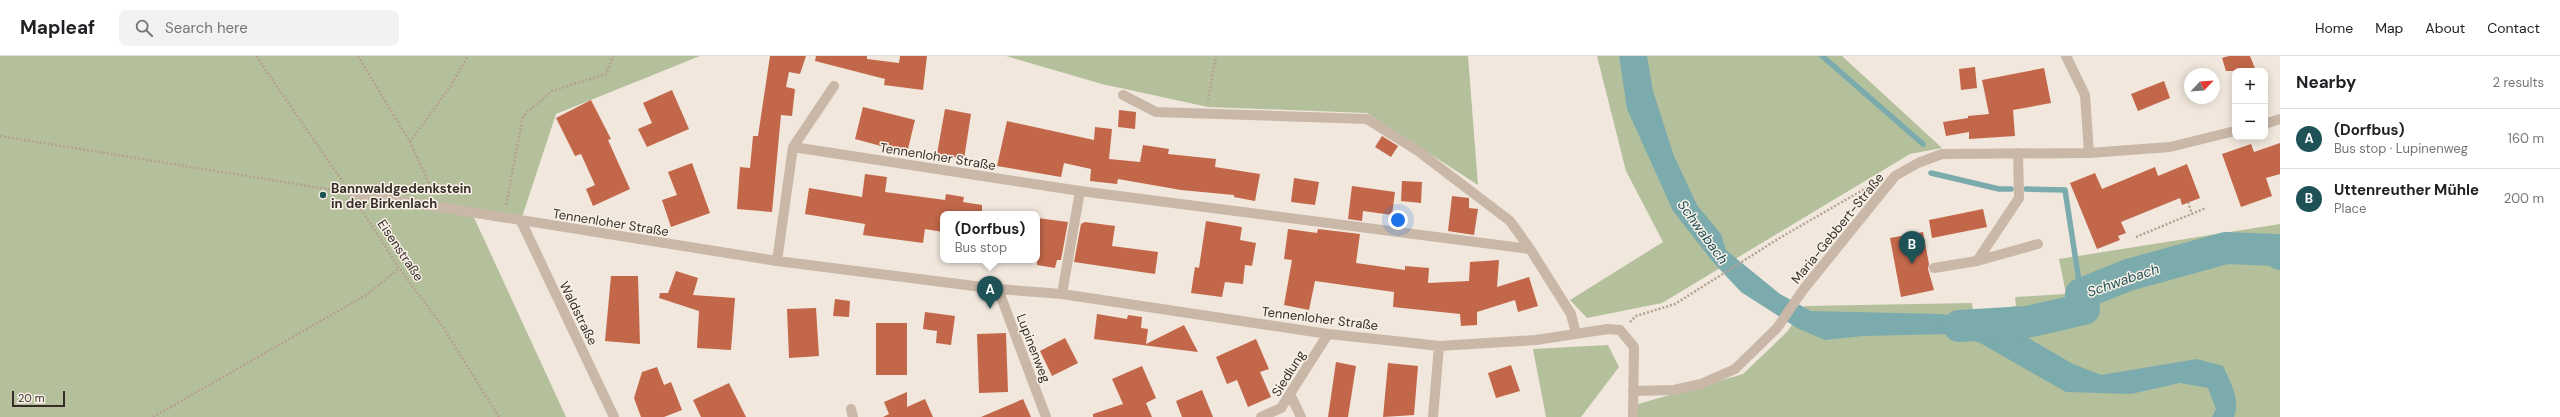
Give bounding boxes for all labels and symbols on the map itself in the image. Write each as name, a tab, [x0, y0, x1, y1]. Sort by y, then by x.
north arrow	[2184, 68, 2220, 104]
street label: Tennenloher Straße	[879, 139, 997, 174]
street label: Maria-Gebbert-Straße	[1787, 169, 1887, 287]
place label: Bannwaldgedenkstein in der Birkenlach	[331, 180, 471, 212]
marker: Bannwaldgedenkstein in der Birkenlach	[318, 190, 328, 200]
water label: Schwabach	[1674, 196, 1732, 268]
street label: Tennenloher Straße	[552, 205, 670, 240]
your location	[1388, 210, 1408, 230]
street label: Eisenstraße	[374, 216, 427, 284]
pin: B	[1899, 231, 1925, 264]
water label: Schwabach	[2085, 259, 2161, 301]
pin: A	[977, 276, 1003, 309]
street label: Waldstraße	[556, 278, 601, 348]
street label: Tennenloher Straße	[1261, 303, 1379, 334]
street label: Lupinenweg	[1013, 311, 1054, 385]
street label: Siedlung	[1268, 347, 1309, 400]
scale bar	[12, 389, 65, 408]

